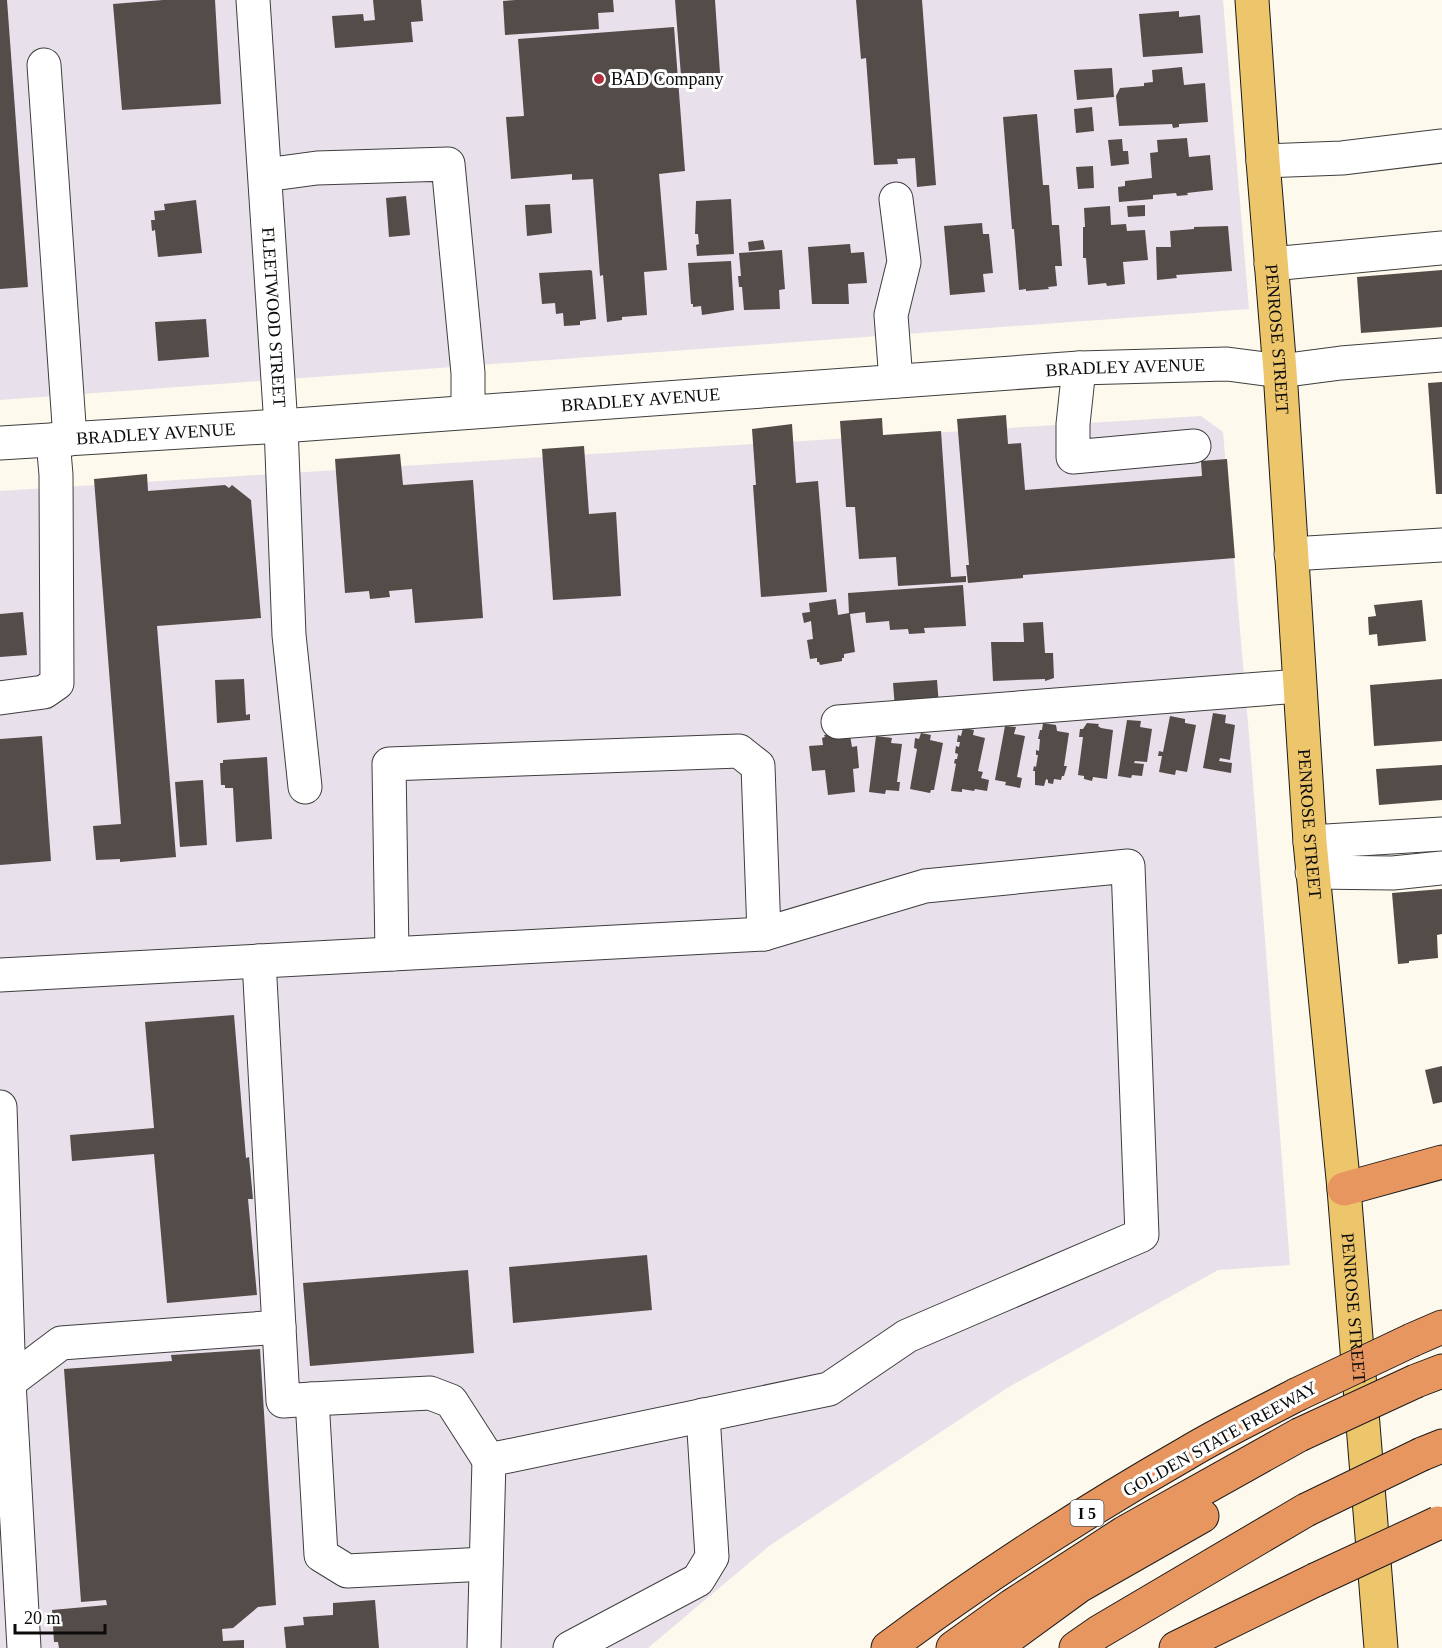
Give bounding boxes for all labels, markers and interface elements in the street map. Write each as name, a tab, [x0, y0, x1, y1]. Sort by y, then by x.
place label: BAD Company	[611, 69, 724, 89]
marker: BAD Company	[592, 72, 606, 86]
street label: FLEETWOOD STREET	[258, 227, 290, 408]
street label: PENROSE STREET	[1261, 263, 1293, 415]
street label: BRADLEY AVENUE	[1045, 355, 1205, 380]
street label: BRADLEY AVENUE	[560, 384, 721, 416]
street label: BRADLEY AVENUE	[75, 419, 236, 448]
street label: PENROSE STREET	[1294, 748, 1326, 900]
street label: PENROSE STREET	[1338, 1232, 1370, 1384]
street label: GOLDEN STATE FREEWAY	[1119, 1377, 1321, 1501]
road number: I 5	[1070, 1500, 1104, 1526]
scale bar	[15, 1597, 105, 1635]
text: 20 m	[24, 1608, 61, 1628]

